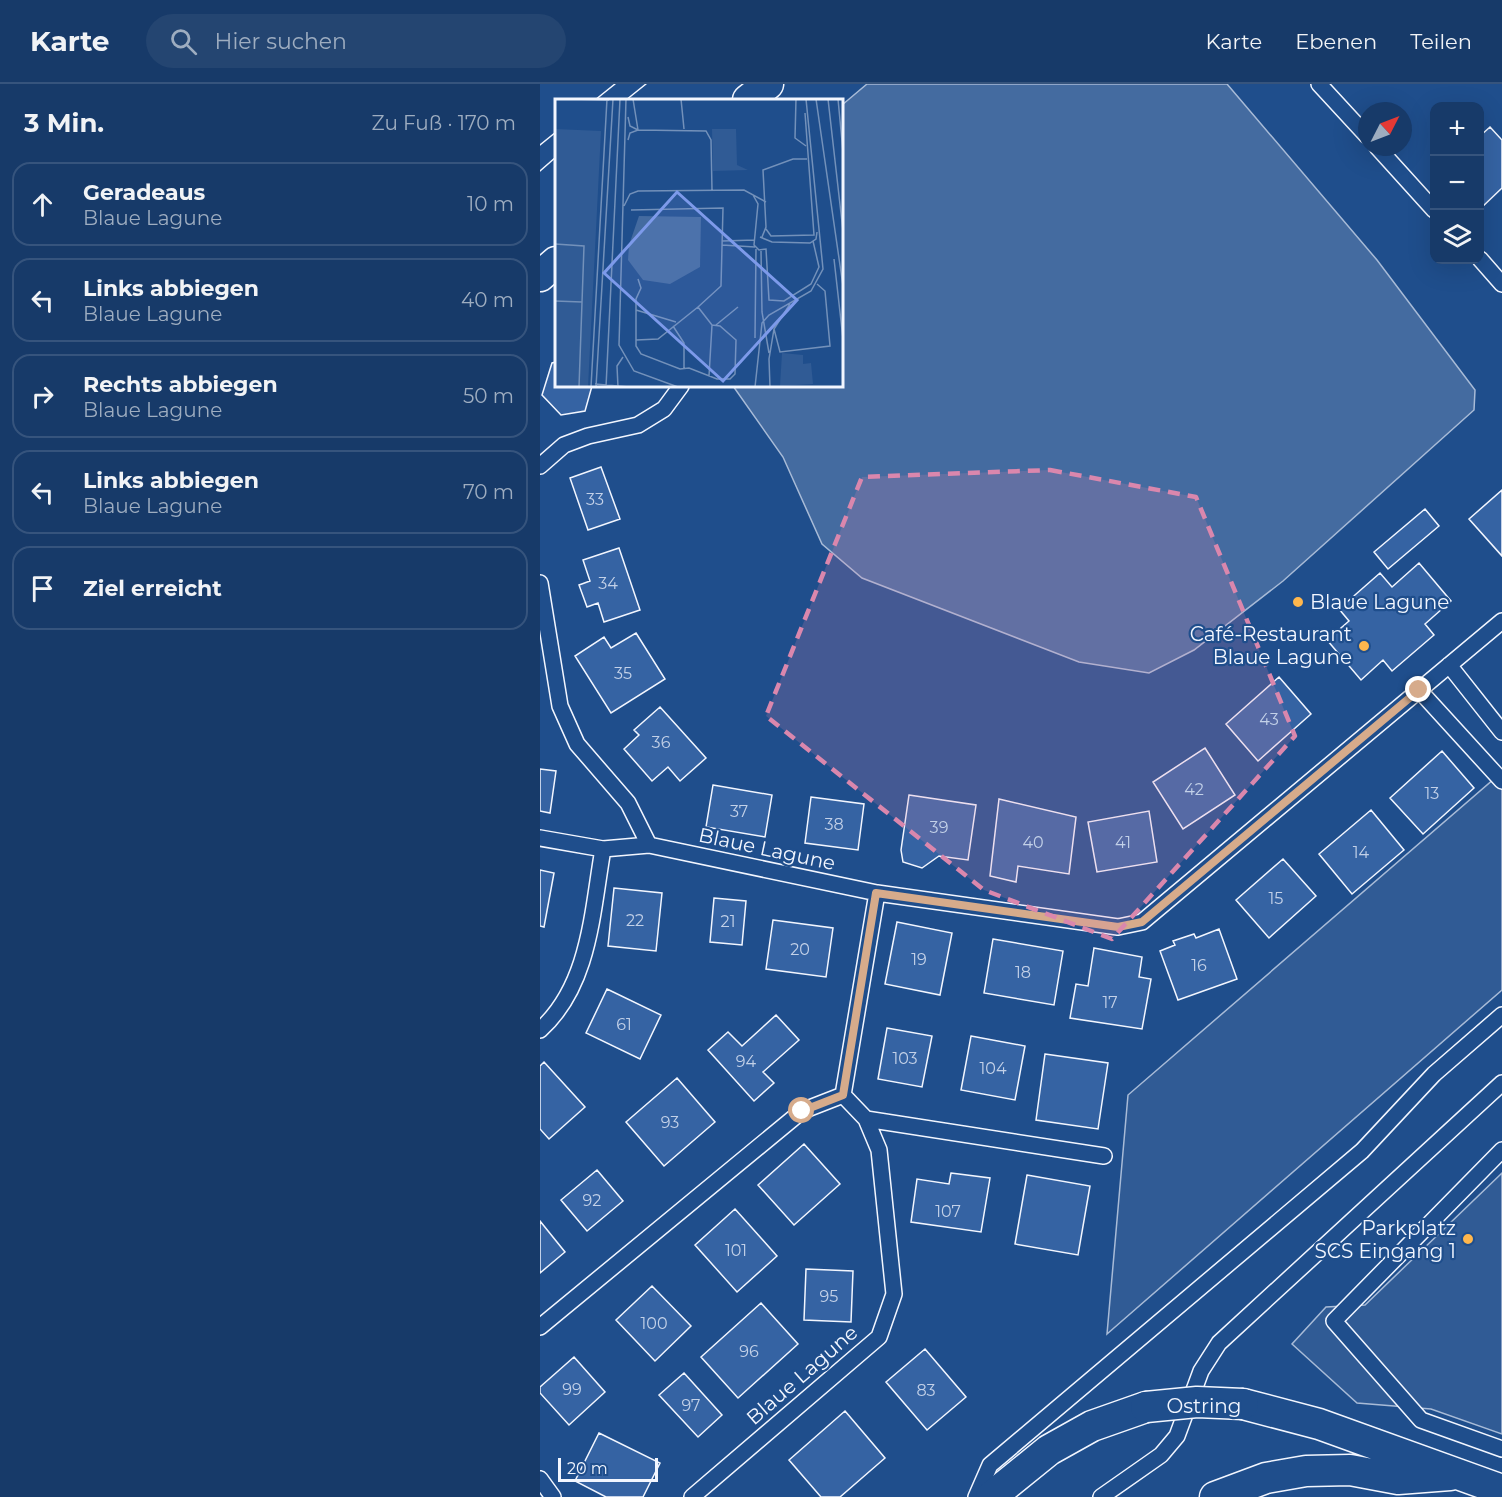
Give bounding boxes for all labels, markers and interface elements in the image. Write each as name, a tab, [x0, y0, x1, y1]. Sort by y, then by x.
search box	[146, 14, 566, 68]
text: Karte	[30, 24, 110, 58]
icon: search	[167, 25, 200, 58]
text: Hier suchen	[215, 28, 347, 55]
text: Karte	[1206, 29, 1262, 54]
text: Ebenen	[1295, 29, 1377, 54]
text: Teilen	[1410, 29, 1472, 54]
inset map	[555, 99, 843, 387]
north arrow	[1358, 102, 1412, 156]
map controls	[1430, 102, 1484, 264]
button: +	[1430, 102, 1484, 156]
text: 3 Min.	[24, 107, 104, 139]
text: Zu Fuß · 170 m	[372, 111, 516, 135]
button: −	[1430, 156, 1484, 210]
text: Geradeaus	[83, 179, 205, 206]
icon: ahead	[26, 188, 59, 221]
text: 10 m	[467, 192, 514, 216]
text: Blaue Lagune	[83, 206, 222, 230]
button: layers	[1430, 210, 1484, 264]
text: Links abbiegen	[83, 275, 259, 302]
icon: left	[26, 284, 59, 317]
text: 40 m	[461, 288, 514, 312]
text: Blaue Lagune	[83, 302, 222, 326]
text: Rechts abbiegen	[83, 371, 278, 398]
icon: right	[26, 380, 59, 413]
text: 50 m	[463, 384, 514, 408]
text: Blaue Lagune	[83, 398, 222, 422]
text: Links abbiegen	[83, 467, 259, 494]
icon: left	[26, 476, 59, 509]
text: 70 m	[463, 480, 514, 504]
house number: 33	[586, 490, 604, 509]
text: Blaue Lagune	[83, 494, 222, 518]
icon: arrive	[26, 572, 59, 605]
house number: 34	[598, 574, 618, 593]
text: Ziel erreicht	[83, 575, 222, 602]
place label: Blaue Lagune	[1310, 590, 1449, 614]
marker: Blaue Lagune	[1291, 595, 1305, 609]
place label: Café-Restaurant Blaue Lagune	[1190, 622, 1352, 669]
marker: Café-Restaurant Blaue Lagune	[1357, 639, 1371, 653]
house number: 35	[614, 664, 632, 683]
route end	[1405, 676, 1431, 702]
house number: 43	[1259, 710, 1279, 729]
house number: 36	[652, 733, 671, 752]
house number: 42	[1184, 780, 1204, 799]
house number: 13	[1425, 784, 1439, 803]
house number: 37	[730, 802, 748, 821]
house number: 38	[824, 815, 844, 834]
house number: 39	[930, 818, 948, 837]
street label: Blaue Lagune	[696, 823, 838, 875]
house number: 40	[1022, 833, 1044, 852]
house number: 41	[1115, 833, 1131, 852]
house number: 14	[1353, 843, 1370, 862]
house number: 15	[1269, 889, 1283, 908]
house number: 22	[626, 911, 644, 930]
house number: 21	[721, 912, 735, 931]
house number: 20	[790, 940, 810, 959]
house number: 19	[911, 950, 927, 969]
house number: 16	[1191, 956, 1207, 975]
house number: 18	[1015, 963, 1031, 982]
house number: 17	[1102, 993, 1118, 1012]
house number: 61	[616, 1015, 632, 1034]
house number: 103	[892, 1049, 918, 1068]
house number: 94	[736, 1052, 757, 1071]
house number: 104	[980, 1059, 1007, 1078]
route start	[788, 1097, 814, 1123]
house number: 93	[661, 1113, 679, 1132]
house number: 92	[583, 1191, 601, 1210]
house number: 107	[935, 1202, 961, 1221]
place label: Parkplatz SCS Eingang 1	[1315, 1216, 1456, 1263]
marker: Parkplatz SCS Eingang 1	[1461, 1232, 1475, 1246]
house number: 101	[725, 1241, 747, 1260]
house number: 95	[820, 1287, 838, 1306]
house number: 100	[641, 1314, 667, 1333]
street label: Blaue Lagune	[742, 1320, 862, 1430]
house number: 96	[739, 1342, 759, 1361]
house number: 99	[562, 1380, 582, 1399]
house number: 83	[916, 1381, 936, 1400]
street label: Ostring	[1166, 1394, 1242, 1418]
house number: 97	[681, 1396, 701, 1415]
scale bar	[558, 1455, 658, 1482]
text: 20 m	[567, 1459, 608, 1478]

